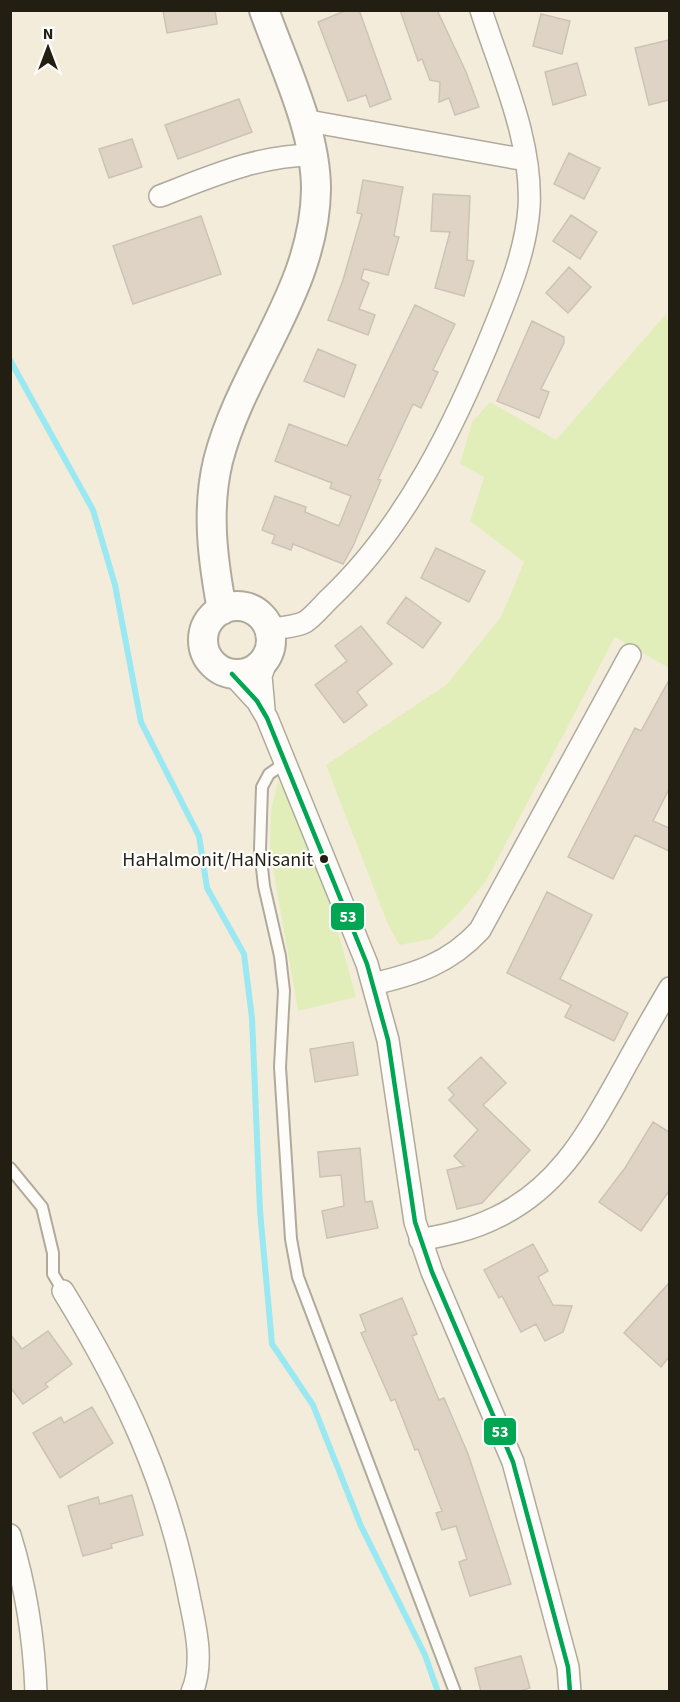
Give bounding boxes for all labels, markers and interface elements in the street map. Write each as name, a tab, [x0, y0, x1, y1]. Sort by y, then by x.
north arrow	[18, 18, 78, 78]
text: N	[43, 23, 53, 45]
place label: HaHalmonit/HaNisanit	[122, 846, 313, 874]
marker: HaHalmonit/HaNisanit	[318, 853, 330, 865]
line badge: 53	[330, 902, 365, 931]
text: 53	[340, 906, 356, 928]
line badge: 53	[483, 1417, 517, 1446]
text: 53	[492, 1421, 508, 1443]

